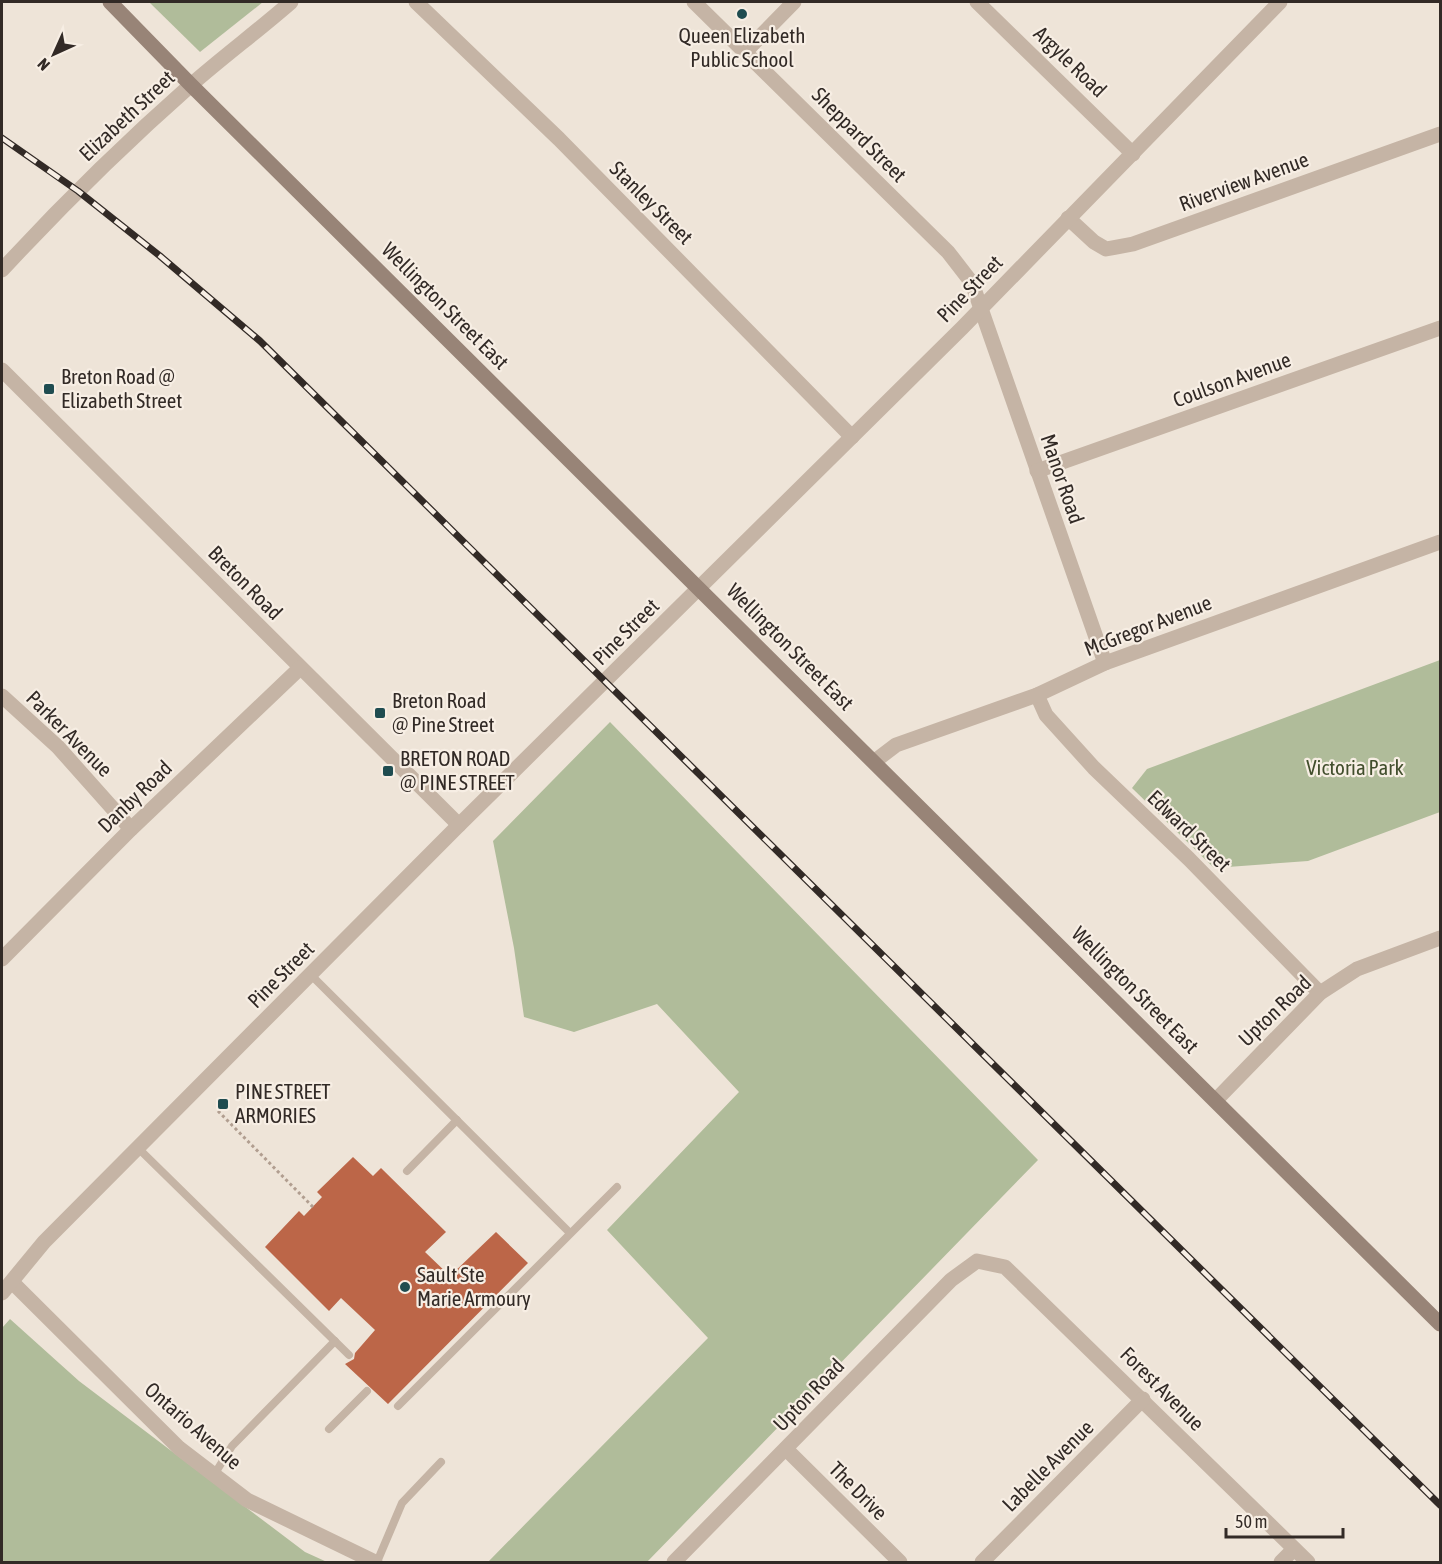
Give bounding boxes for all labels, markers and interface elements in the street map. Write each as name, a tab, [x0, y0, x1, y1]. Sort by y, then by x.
marker: Queen Elizabeth Public School	[735, 7, 749, 21]
street label: Argyle Road	[1029, 21, 1112, 102]
place label: Queen Elizabeth Public School	[679, 23, 805, 71]
north arrow	[24, 24, 84, 84]
text: N	[34, 55, 53, 74]
street label: Elizabeth Street	[74, 65, 179, 165]
street label: Sheppard Street	[808, 82, 912, 186]
street label: Riverview Avenue	[1176, 147, 1312, 216]
street label: Stanley Street	[605, 156, 698, 249]
street label: Wellington Street East	[377, 237, 514, 374]
street label: Pine Street	[932, 250, 1007, 327]
street label: Coulson Avenue	[1170, 347, 1294, 411]
place label: Breton Road @ Elizabeth Street	[61, 364, 182, 412]
marker: Breton Road @ Elizabeth Street	[42, 382, 56, 396]
street label: Manor Road	[1036, 431, 1089, 527]
street label: Breton Road	[204, 540, 288, 624]
street label: Wellington Street East	[722, 578, 859, 715]
street label: McGregor Avenue	[1081, 590, 1215, 660]
street label: Pine Street	[587, 593, 663, 669]
street label: Parker Avenue	[22, 685, 118, 781]
place label: Breton Road @ Pine Street	[392, 688, 495, 736]
marker: Breton Road @ Pine Street	[373, 706, 387, 720]
place label: BRETON ROAD @ PINE STREET	[400, 746, 515, 794]
street label: Danby Road	[92, 755, 176, 837]
park label: Victoria Park	[1306, 755, 1404, 779]
marker: BRETON ROAD @ PINE STREET	[381, 764, 395, 778]
street label: Edward Street	[1143, 785, 1236, 876]
street label: Wellington Street East	[1067, 921, 1204, 1058]
street label: Pine Street	[242, 936, 318, 1012]
street label: Upton Road	[1233, 970, 1315, 1051]
place label: PINE STREET ARMORIES	[235, 1079, 331, 1127]
marker: PINE STREET ARMORIES	[216, 1097, 230, 1111]
place label: Sault Ste Marie Armoury	[417, 1262, 531, 1310]
marker: Sault Ste Marie Armoury	[398, 1280, 412, 1294]
street label: Forest Avenue	[1116, 1342, 1209, 1435]
street label: Upton Road	[768, 1353, 849, 1435]
street label: Ontario Avenue	[140, 1377, 247, 1474]
street label: Labelle Avenue	[997, 1415, 1098, 1516]
street label: The Drive	[825, 1456, 893, 1524]
scale bar	[1226, 1501, 1343, 1539]
text: 50 m	[1235, 1511, 1267, 1532]

